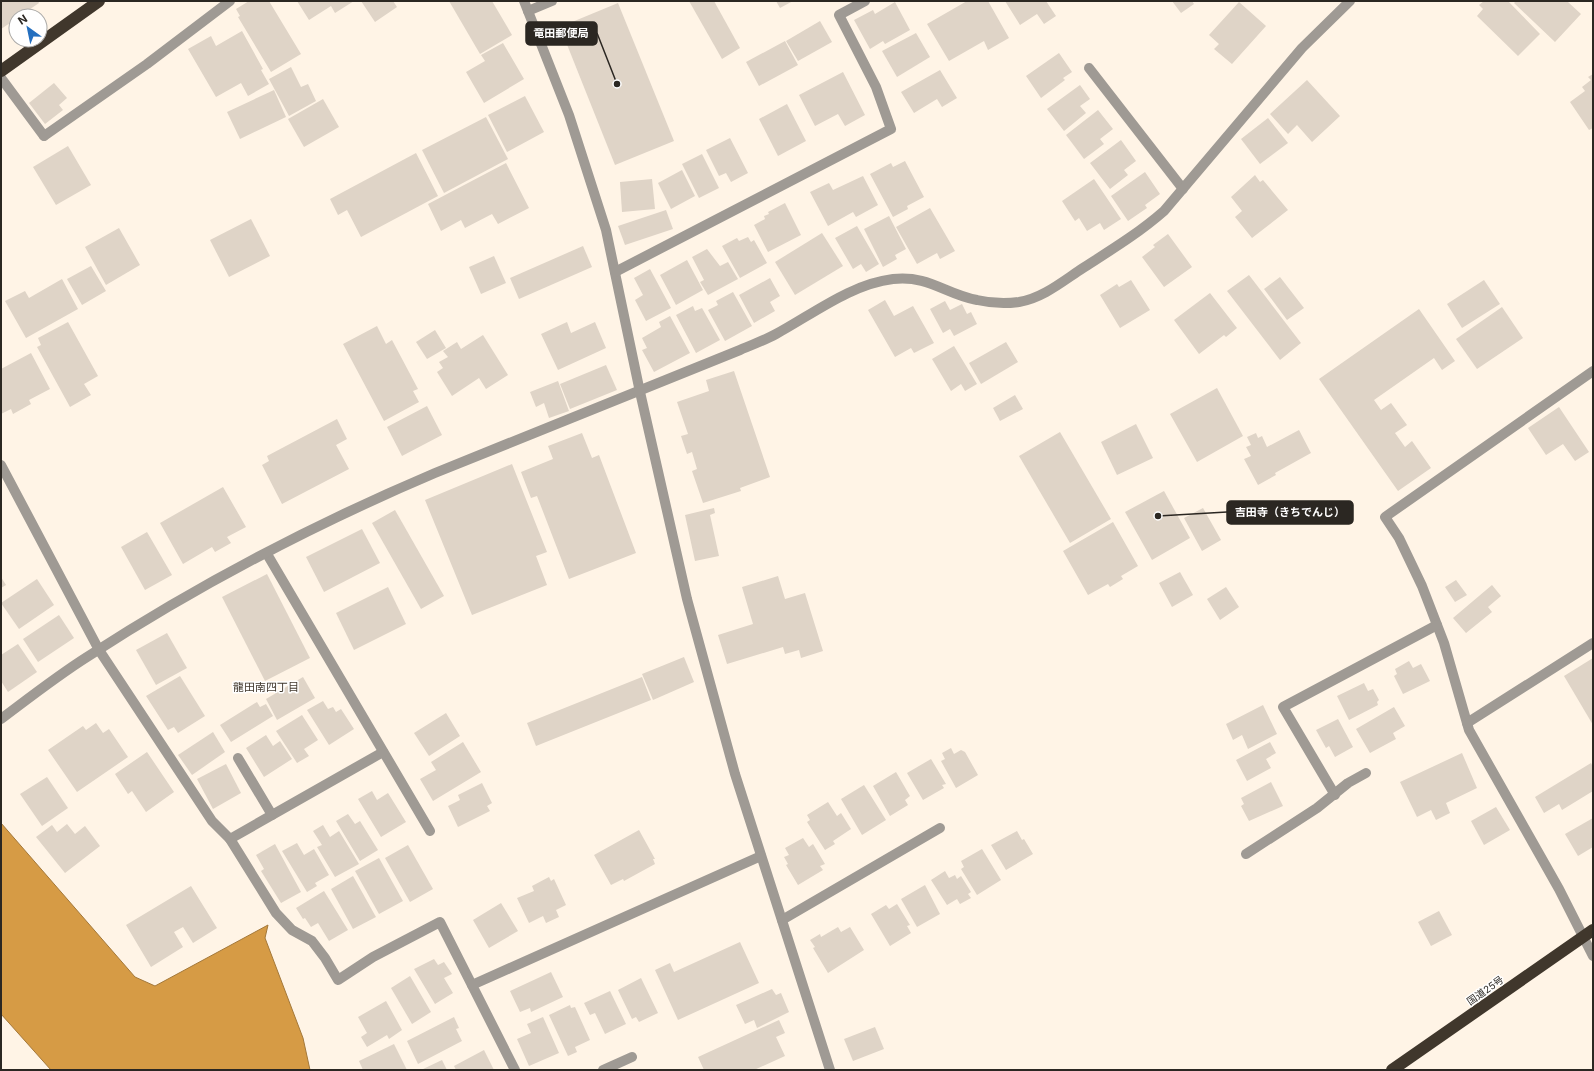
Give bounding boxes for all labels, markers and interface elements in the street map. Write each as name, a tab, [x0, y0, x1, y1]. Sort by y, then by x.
north arrow	[8, 8, 48, 48]
text: N	[15, 11, 30, 28]
callout: 竜田郵便局	[526, 22, 597, 45]
text: 竜田郵便局	[534, 26, 589, 40]
callout: 吉田寺（きちでんじ）	[1227, 501, 1353, 524]
text: 吉田寺（きちでんじ）	[1235, 505, 1345, 519]
district label: 龍田南四丁目	[233, 680, 299, 694]
street label: 国道25号	[1464, 973, 1506, 1007]

